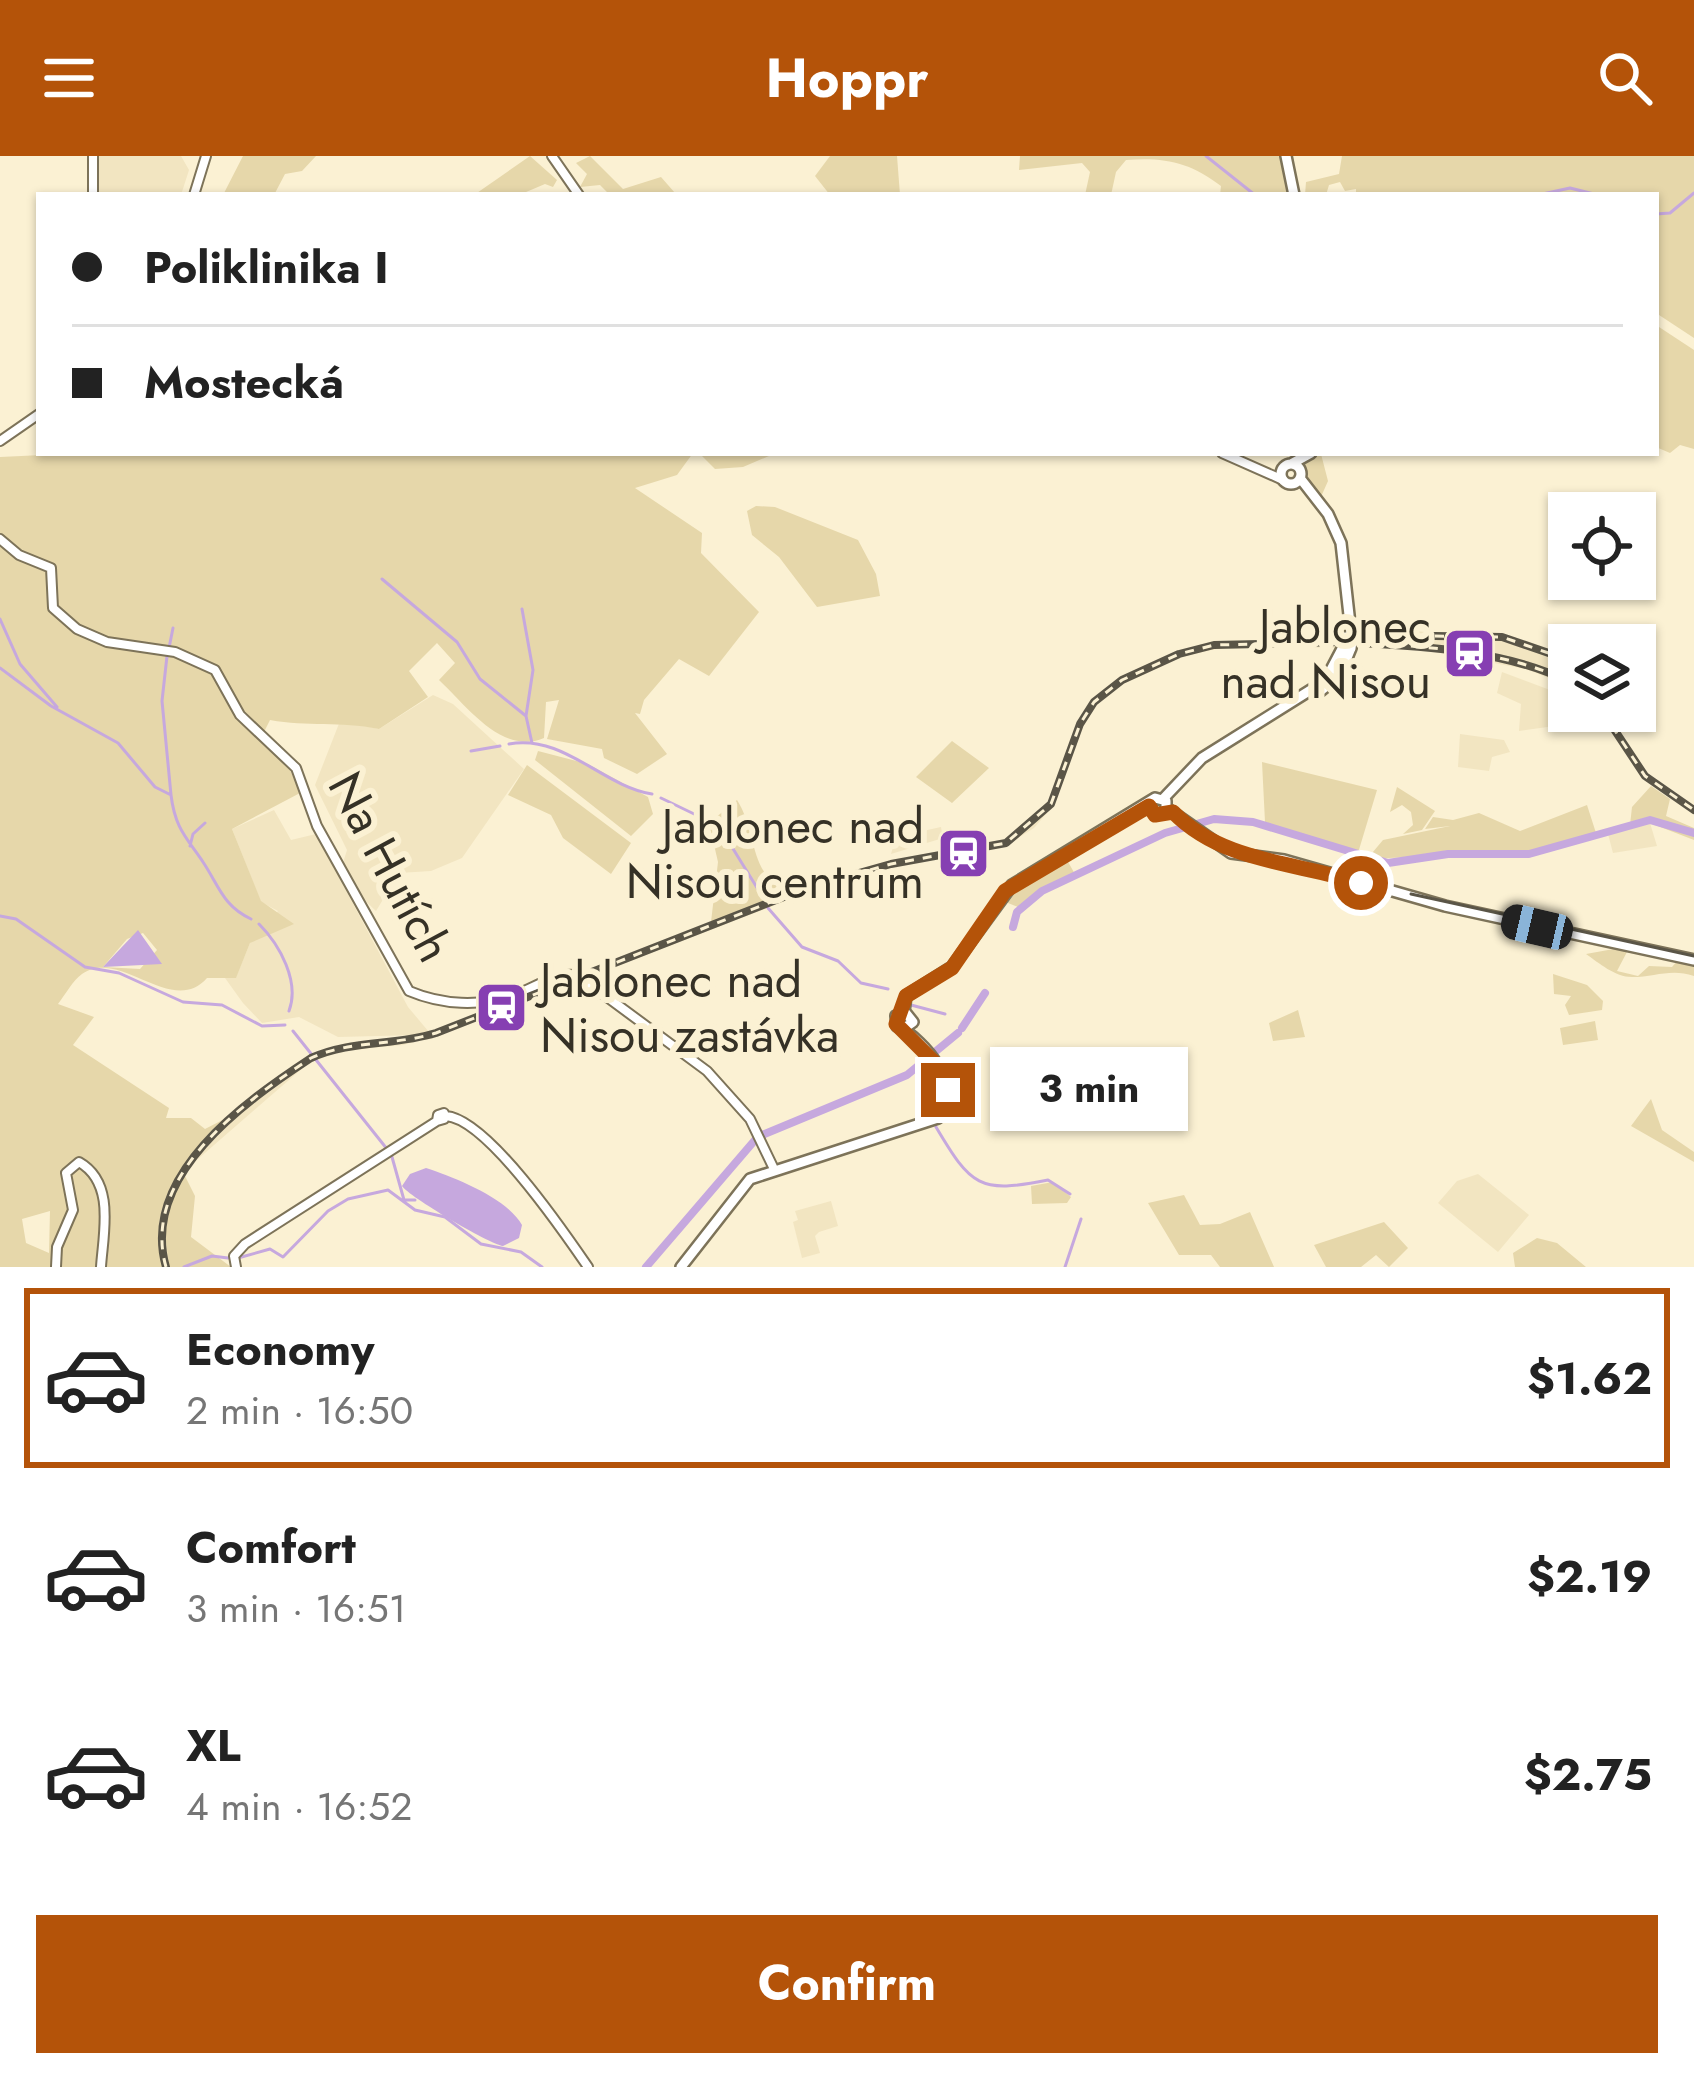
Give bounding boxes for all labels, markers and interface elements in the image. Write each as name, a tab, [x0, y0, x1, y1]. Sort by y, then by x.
text: Hoppr	[765, 39, 929, 117]
icon: menu	[36, 45, 102, 111]
icon: search	[1592, 45, 1658, 111]
text: Poliklinika I	[144, 235, 389, 300]
text: Mostecká	[144, 350, 344, 415]
map controls	[1548, 492, 1656, 732]
button: locate	[1548, 492, 1656, 600]
place label: Jablonec nad Nisou	[1221, 592, 1431, 716]
button: layers	[1548, 624, 1656, 732]
station icon: Jablonec nad Nisou	[1442, 626, 1498, 682]
street label: Na Hutích	[311, 760, 469, 974]
place label: Jablonec nad Nisou centrum	[626, 792, 924, 916]
station icon: Jablonec nad Nisou centrum	[935, 826, 991, 882]
route start	[1334, 856, 1388, 910]
car	[1498, 901, 1576, 953]
place label: Jablonec nad Nisou zastávka	[534, 946, 839, 1070]
station icon: Jablonec nad Nisou zastávka	[473, 980, 529, 1036]
callout: 3 min	[990, 1048, 1188, 1132]
text: 3 min	[1038, 1060, 1140, 1117]
route end	[921, 1063, 975, 1117]
text: Economy	[186, 1317, 374, 1382]
icon: car	[42, 1324, 150, 1432]
text: $1.62	[1527, 1346, 1652, 1411]
text: 2 min · 16:50	[186, 1382, 413, 1439]
text: Comfort	[186, 1515, 356, 1580]
icon: car	[42, 1522, 150, 1630]
text: $2.19	[1527, 1544, 1652, 1609]
text: 3 min · 16:51	[186, 1580, 406, 1637]
text: XL	[186, 1713, 241, 1778]
icon: car	[42, 1720, 150, 1828]
text: $2.75	[1524, 1742, 1652, 1807]
text: 4 min · 16:52	[186, 1778, 412, 1835]
button: Confirm	[36, 1915, 1658, 2053]

